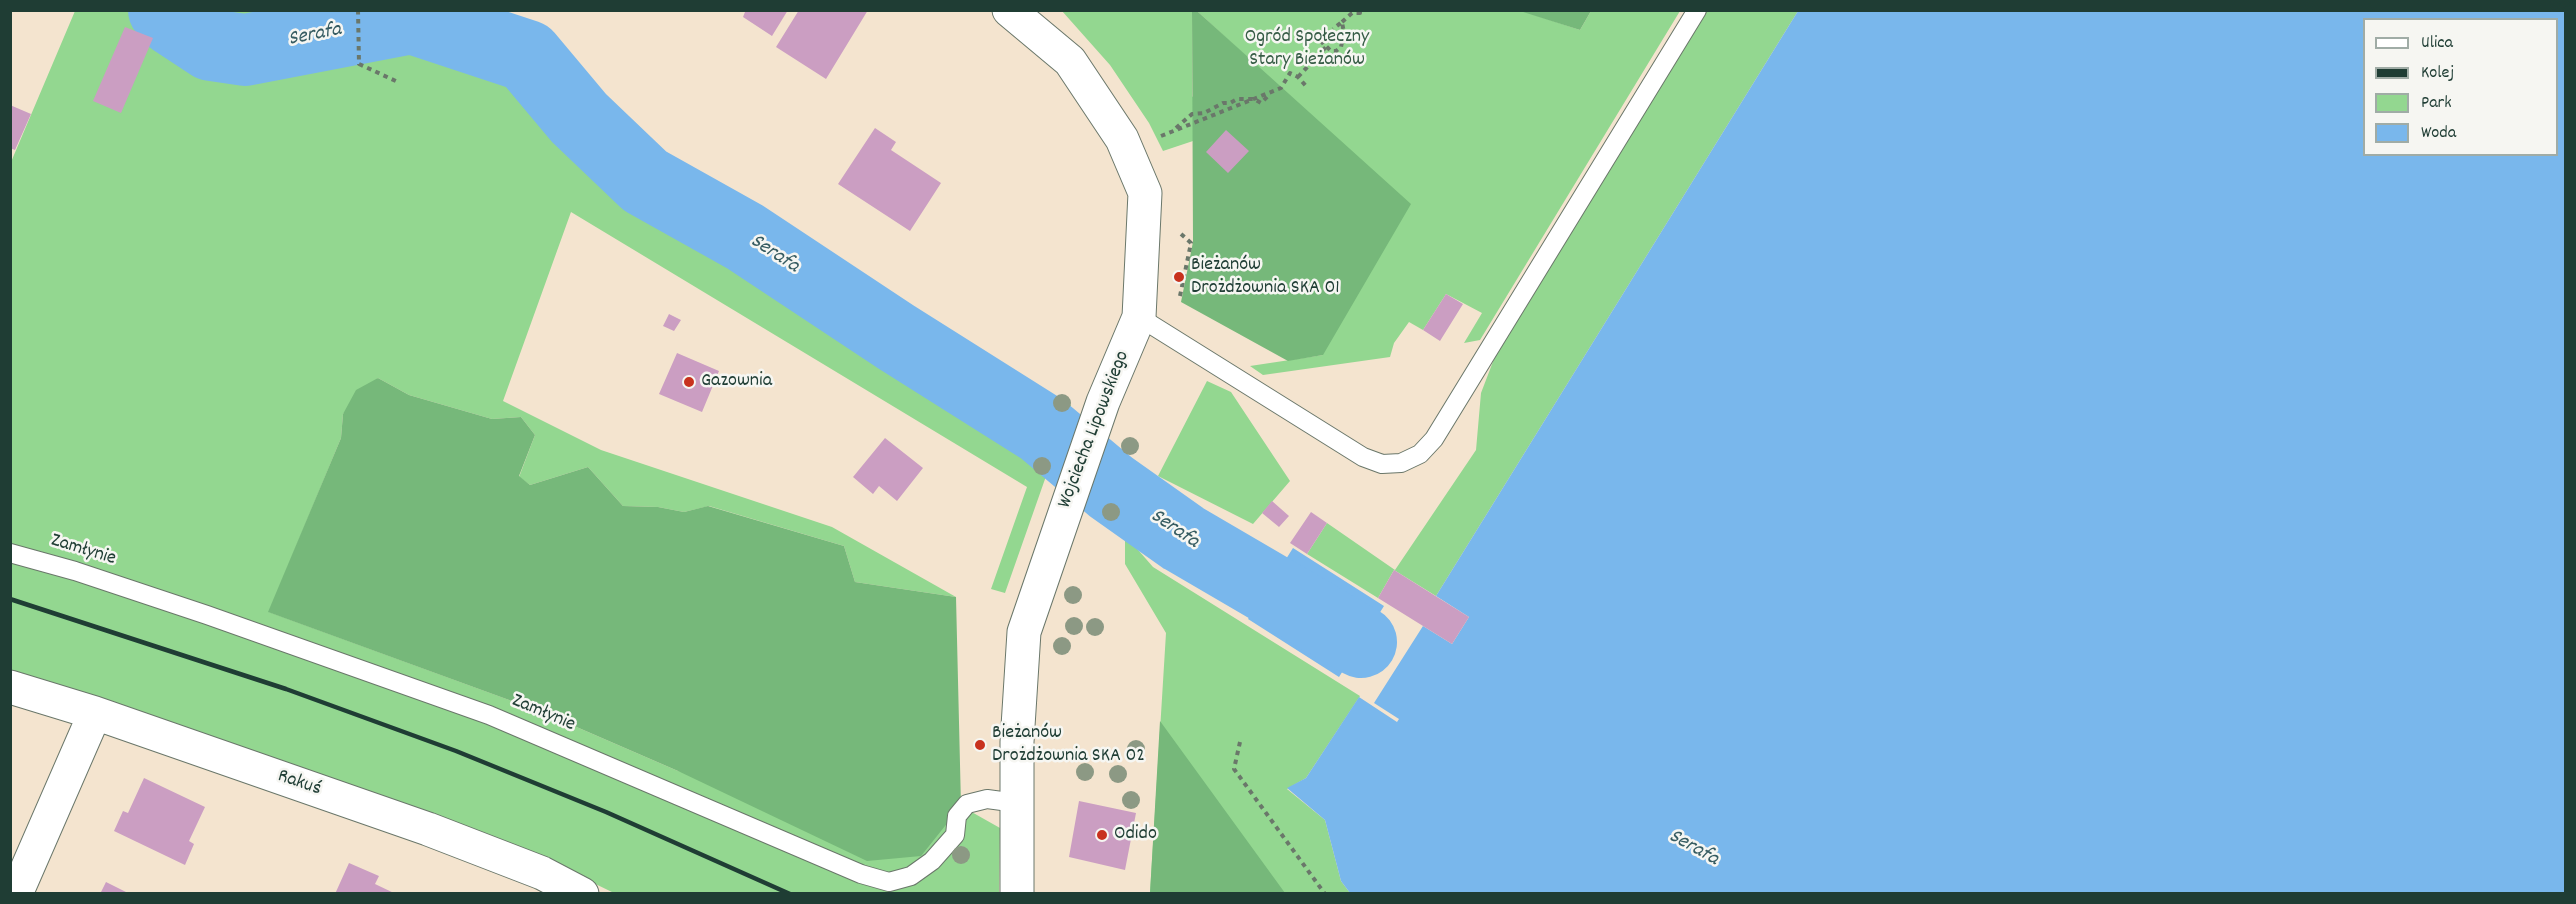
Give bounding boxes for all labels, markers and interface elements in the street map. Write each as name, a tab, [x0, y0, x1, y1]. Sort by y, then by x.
legend	[2363, 18, 2558, 156]
water label: Serafa	[286, 19, 344, 53]
park label: Ogród Społeczny Stary Bieżanów	[1245, 26, 1369, 73]
text: Ulica	[2421, 31, 2453, 56]
text: Kolej	[2421, 61, 2454, 86]
text: Park	[2421, 91, 2452, 116]
text: Woda	[2421, 121, 2456, 146]
water label: Serafa	[745, 230, 803, 280]
place label: Bieżanów Drożdżownia SKA 01	[1191, 254, 1340, 301]
marker: Bieżanów Drożdżownia SKA 01	[1172, 270, 1186, 284]
street label: Wojciecha Lipowskiego	[1054, 348, 1136, 512]
place label: Gazownia	[701, 370, 772, 394]
marker: Gazownia	[682, 375, 696, 389]
water label: Serafa	[1145, 505, 1203, 555]
street label: Zamłynie	[48, 530, 118, 572]
street label: Zamłynie	[508, 690, 578, 738]
place label: Bieżanów Drożdżownia SKA 02	[992, 722, 1145, 769]
marker: Bieżanów Drożdżownia SKA 02	[973, 738, 987, 752]
street label: Rakuś	[274, 765, 324, 803]
place label: Odido	[1114, 823, 1157, 847]
water label: Serafa	[1664, 825, 1722, 873]
marker: Odido	[1095, 828, 1109, 842]

